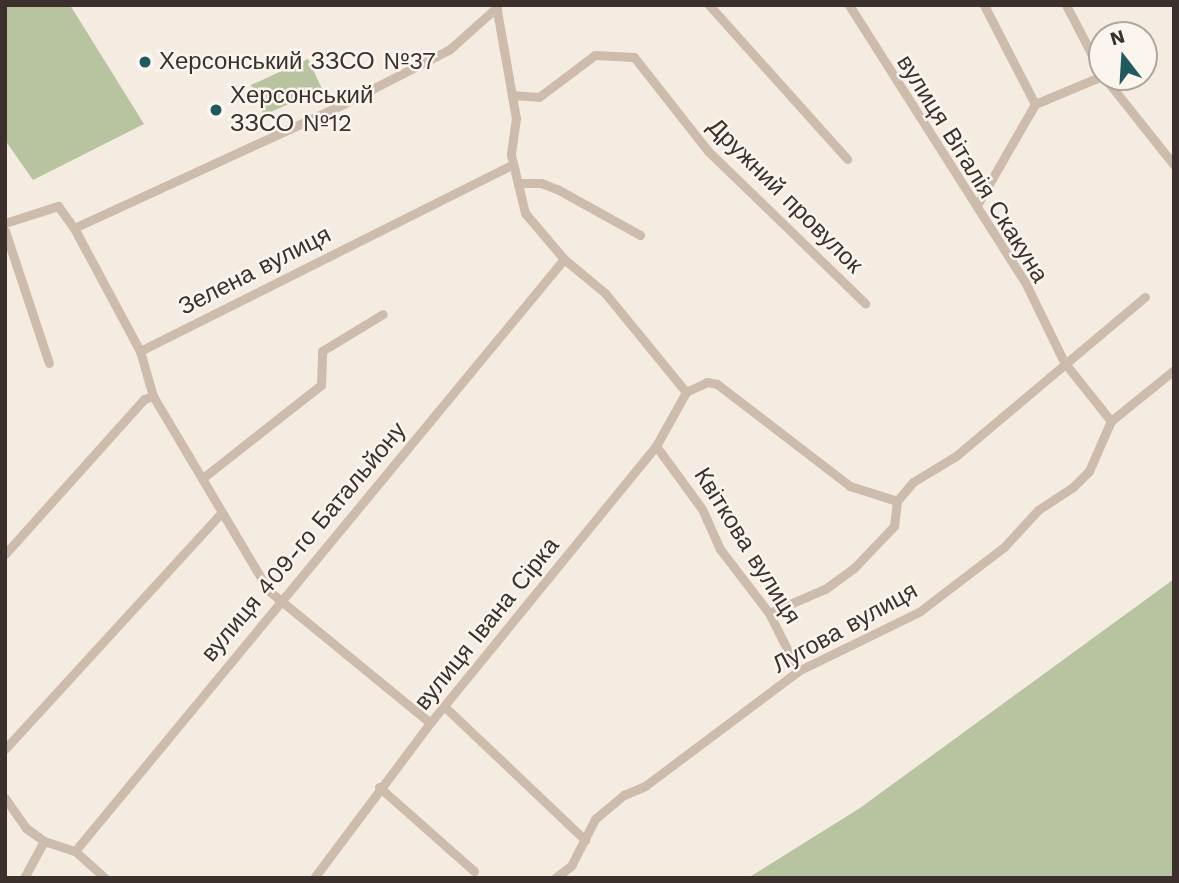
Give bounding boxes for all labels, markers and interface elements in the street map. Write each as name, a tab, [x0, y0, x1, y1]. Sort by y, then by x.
north arrow	[1088, 21, 1158, 91]
text: N	[1107, 24, 1127, 50]
place label: Херсонський ЗЗСО №37	[159, 48, 436, 76]
street label: вулиця Віталія Скакуна	[890, 50, 1054, 288]
marker: Херсонський ЗЗСО №37	[137, 54, 153, 70]
place label: Херсонський ЗЗСО №12	[230, 82, 373, 138]
marker: Херсонський ЗЗСО №12	[208, 102, 224, 118]
street label: Дружний провулок	[701, 112, 869, 280]
street label: Зелена вулиця	[174, 220, 336, 322]
street label: вулиця 409-го Батальйону	[195, 416, 413, 668]
street label: Квіткова вулиця	[687, 462, 807, 630]
street label: вулиця Івана Сірка	[409, 532, 565, 716]
street label: Лугова вулиця	[767, 576, 923, 680]

